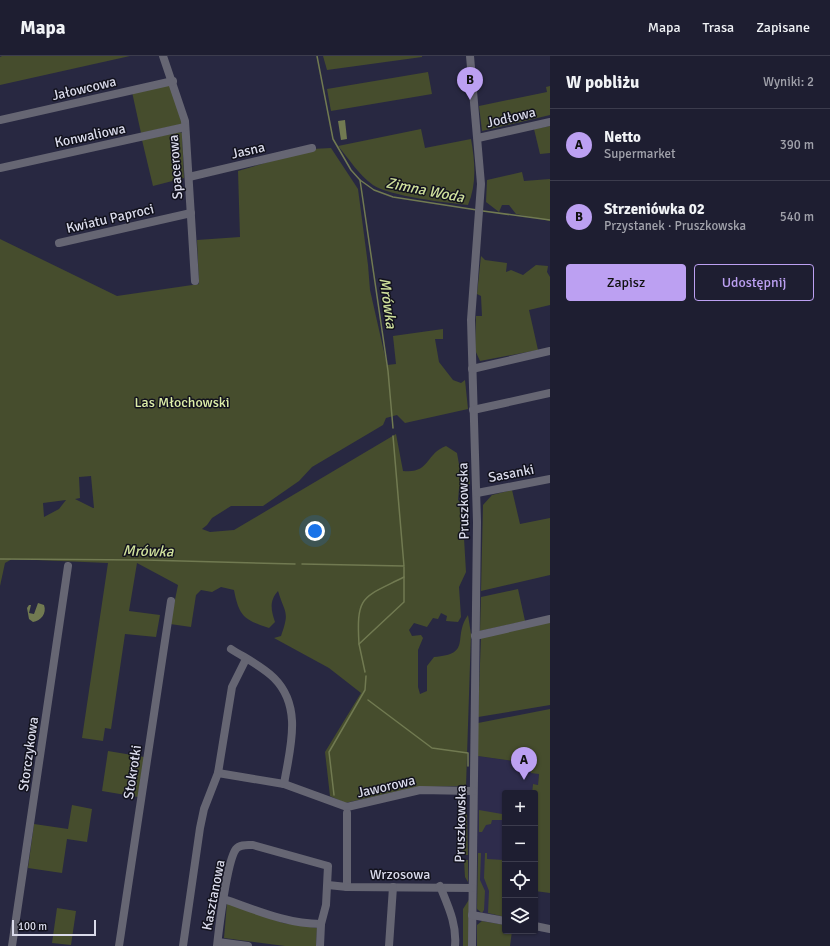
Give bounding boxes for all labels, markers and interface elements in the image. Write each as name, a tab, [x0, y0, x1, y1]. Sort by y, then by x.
text: Mapa	[20, 16, 66, 40]
text: Mapa	[648, 19, 681, 36]
text: Trasa	[703, 19, 734, 36]
text: Zapisane	[756, 19, 810, 36]
pin: B	[457, 67, 483, 100]
text: W pobliżu	[566, 72, 639, 93]
street label: Jałowcowa	[50, 73, 118, 104]
text: Wyniki: 2	[763, 74, 814, 90]
street label: Jodłowa	[485, 104, 537, 131]
street label: Konwaliowa	[53, 120, 127, 151]
text: Netto	[604, 128, 641, 146]
street label: Spacerowa	[165, 134, 186, 200]
text: A	[575, 137, 583, 153]
text: 390 m	[780, 137, 814, 153]
street label: Jasna	[230, 138, 267, 163]
text: Supermarket	[604, 146, 676, 162]
water label: Zimna Woda	[384, 174, 466, 206]
street label: Kwiatu Paproci	[65, 200, 156, 237]
text: Strzeniówka 02	[604, 200, 705, 218]
text: B	[575, 209, 583, 225]
text: 540 m	[780, 209, 814, 225]
text: Przystanek · Pruszkowska	[604, 218, 746, 234]
button: Zapisz	[566, 264, 686, 301]
button: Udostępnij	[694, 264, 814, 301]
water label: Mrówka	[376, 277, 401, 330]
park label: Las Młochowski	[134, 394, 230, 411]
street label: Sasanki	[487, 461, 536, 486]
street label: Pruszkowska	[454, 462, 473, 540]
your location	[305, 521, 325, 541]
water label: Mrówka	[122, 542, 174, 560]
street label: Storczykowa	[15, 716, 42, 792]
street label: Stokrotki	[120, 744, 145, 800]
pin: A	[511, 747, 537, 780]
street label: Jaworowa	[355, 772, 417, 801]
street label: Pruszkowska	[451, 785, 470, 863]
map controls	[502, 790, 538, 934]
button: +	[502, 790, 538, 826]
button: −	[502, 826, 538, 862]
street label: Kasztanowa	[198, 858, 229, 932]
button: locate	[502, 862, 538, 898]
street label: Wrzosowa	[370, 866, 430, 883]
button: layers	[502, 898, 538, 934]
scale bar	[12, 918, 96, 937]
text: 100 m	[18, 920, 47, 933]

